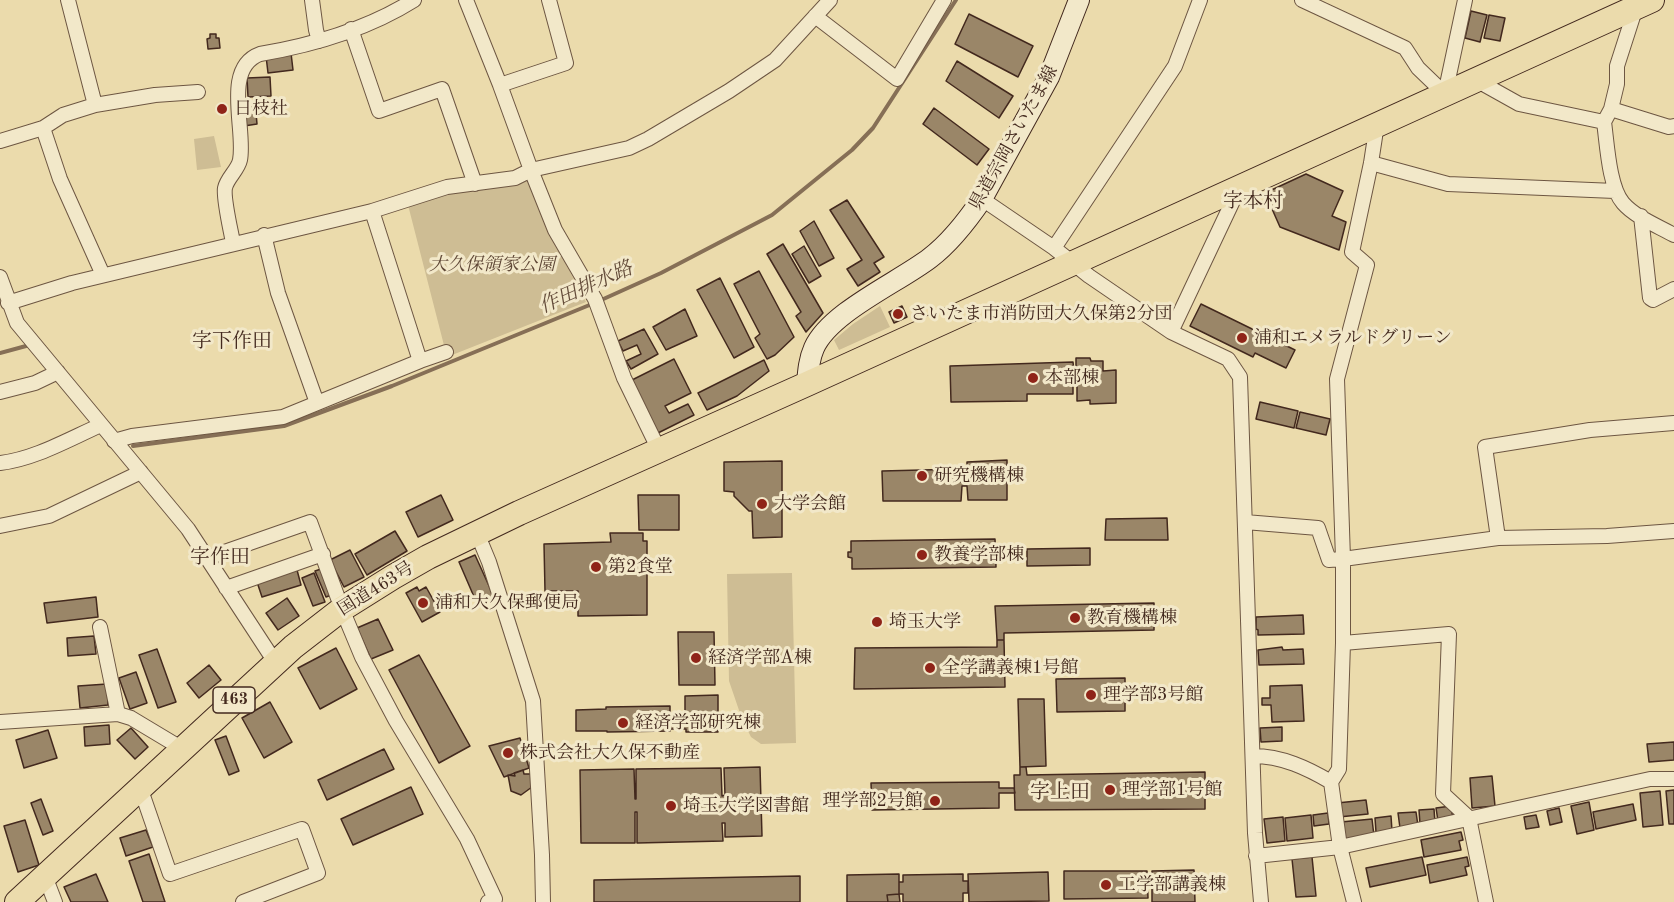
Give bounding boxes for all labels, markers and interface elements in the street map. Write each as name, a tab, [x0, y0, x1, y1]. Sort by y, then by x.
street label: 県道宗岡さいたま線	[965, 62, 1063, 214]
place label: 日枝社	[234, 98, 288, 120]
marker: 日枝社	[215, 102, 229, 116]
district label: 字本村	[1223, 190, 1283, 214]
park label: 大久保領家公園	[429, 254, 555, 276]
water label: 作田排水路	[535, 257, 637, 319]
place label: さいたま市消防団大久保第2分団	[910, 303, 1172, 325]
marker: さいたま市消防団大久保第2分団	[891, 307, 905, 321]
place label: 浦和エメラルドグリーン	[1254, 327, 1452, 349]
district label: 字下作田	[192, 330, 272, 354]
marker: 浦和エメラルドグリーン	[1235, 331, 1249, 345]
place label: 本部棟	[1045, 367, 1099, 389]
marker: 本部棟	[1026, 371, 1040, 385]
place label: 研究機構棟	[934, 465, 1024, 487]
marker: 研究機構棟	[915, 469, 929, 483]
place label: 大学会館	[774, 493, 846, 515]
marker: 大学会館	[755, 497, 769, 511]
place label: 教養学部棟	[934, 544, 1024, 566]
district label: 字作田	[190, 546, 250, 570]
marker: 教養学部棟	[915, 548, 929, 562]
place label: 第2食堂	[608, 556, 672, 578]
street label: 国道463号	[334, 557, 418, 621]
marker: 第2食堂	[589, 560, 603, 574]
place label: 浦和大久保郵便局	[435, 592, 579, 614]
marker: 浦和大久保郵便局	[416, 596, 430, 610]
place label: 教育機構棟	[1087, 607, 1177, 629]
place label: 埼玉大学	[889, 611, 961, 633]
marker: 教育機構棟	[1068, 611, 1082, 625]
marker: 埼玉大学	[870, 615, 884, 629]
place label: 経済学部A棟	[708, 647, 812, 669]
marker: 経済学部A棟	[689, 651, 703, 665]
place label: 全学講義棟1号館	[942, 657, 1078, 679]
marker: 全学講義棟1号館	[923, 661, 937, 675]
place label: 理学部3号館	[1103, 684, 1203, 706]
road number: 463	[213, 687, 255, 713]
marker: 理学部3号館	[1084, 688, 1098, 702]
place label: 経済学部研究棟	[635, 712, 761, 734]
marker: 経済学部研究棟	[616, 716, 630, 730]
place label: 株式会社大久保不動産	[520, 742, 700, 764]
marker: 株式会社大久保不動産	[501, 746, 515, 760]
place label: 理学部1号館	[1122, 779, 1222, 801]
district label: 字上田	[1030, 781, 1090, 805]
marker: 理学部1号館	[1103, 783, 1117, 797]
place label: 理学部2号館	[823, 790, 923, 812]
marker: 理学部2号館	[928, 794, 942, 808]
place label: 埼玉大学図書館	[683, 795, 809, 817]
marker: 埼玉大学図書館	[664, 799, 678, 813]
place label: 工学部講義棟	[1118, 874, 1226, 896]
marker: 工学部講義棟	[1099, 878, 1113, 892]

